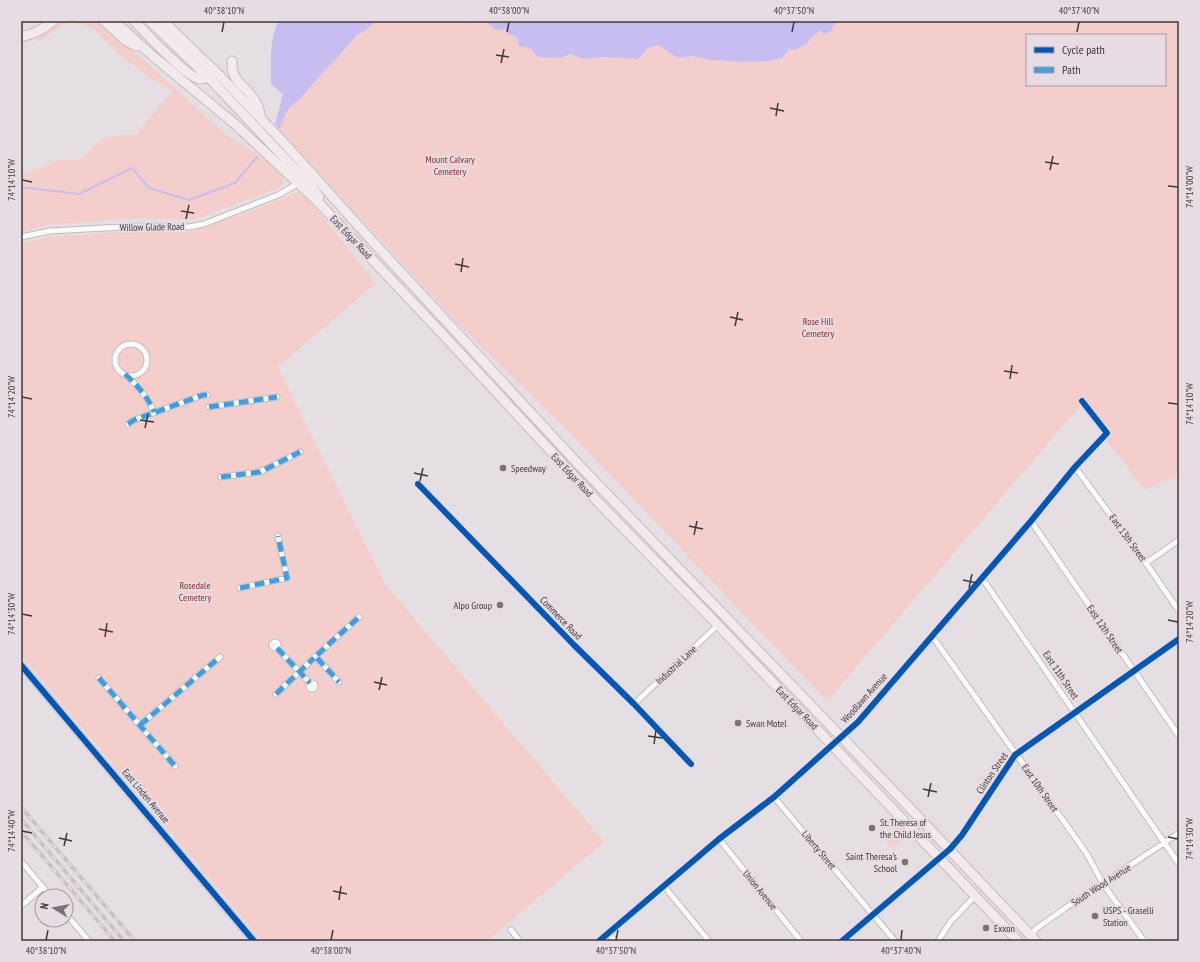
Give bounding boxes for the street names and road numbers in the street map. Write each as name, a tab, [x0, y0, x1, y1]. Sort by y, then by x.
street label: East Edgar Road	[327, 212, 375, 262]
street label: Willow Glade Road	[120, 220, 184, 234]
street label: East Edgar Road	[548, 450, 596, 500]
street label: East 13th Street	[1106, 512, 1150, 564]
street label: Commerce Road	[537, 594, 585, 642]
street label: East 12th Street	[1084, 602, 1126, 656]
street label: Industrial Lane	[653, 643, 699, 687]
street label: East 11th Street	[1040, 648, 1082, 702]
street label: Woodlawn Avenue	[838, 670, 890, 726]
street label: East Edgar Road	[773, 684, 821, 732]
street label: Clinton Street	[973, 749, 1011, 796]
street label: East 10th Street	[1019, 762, 1061, 815]
street label: East Linden Avenue	[119, 766, 173, 826]
street label: Liberty Street	[799, 828, 839, 872]
street label: South Wood Avenue	[1069, 861, 1133, 909]
street label: Union Avenue	[740, 867, 780, 913]

